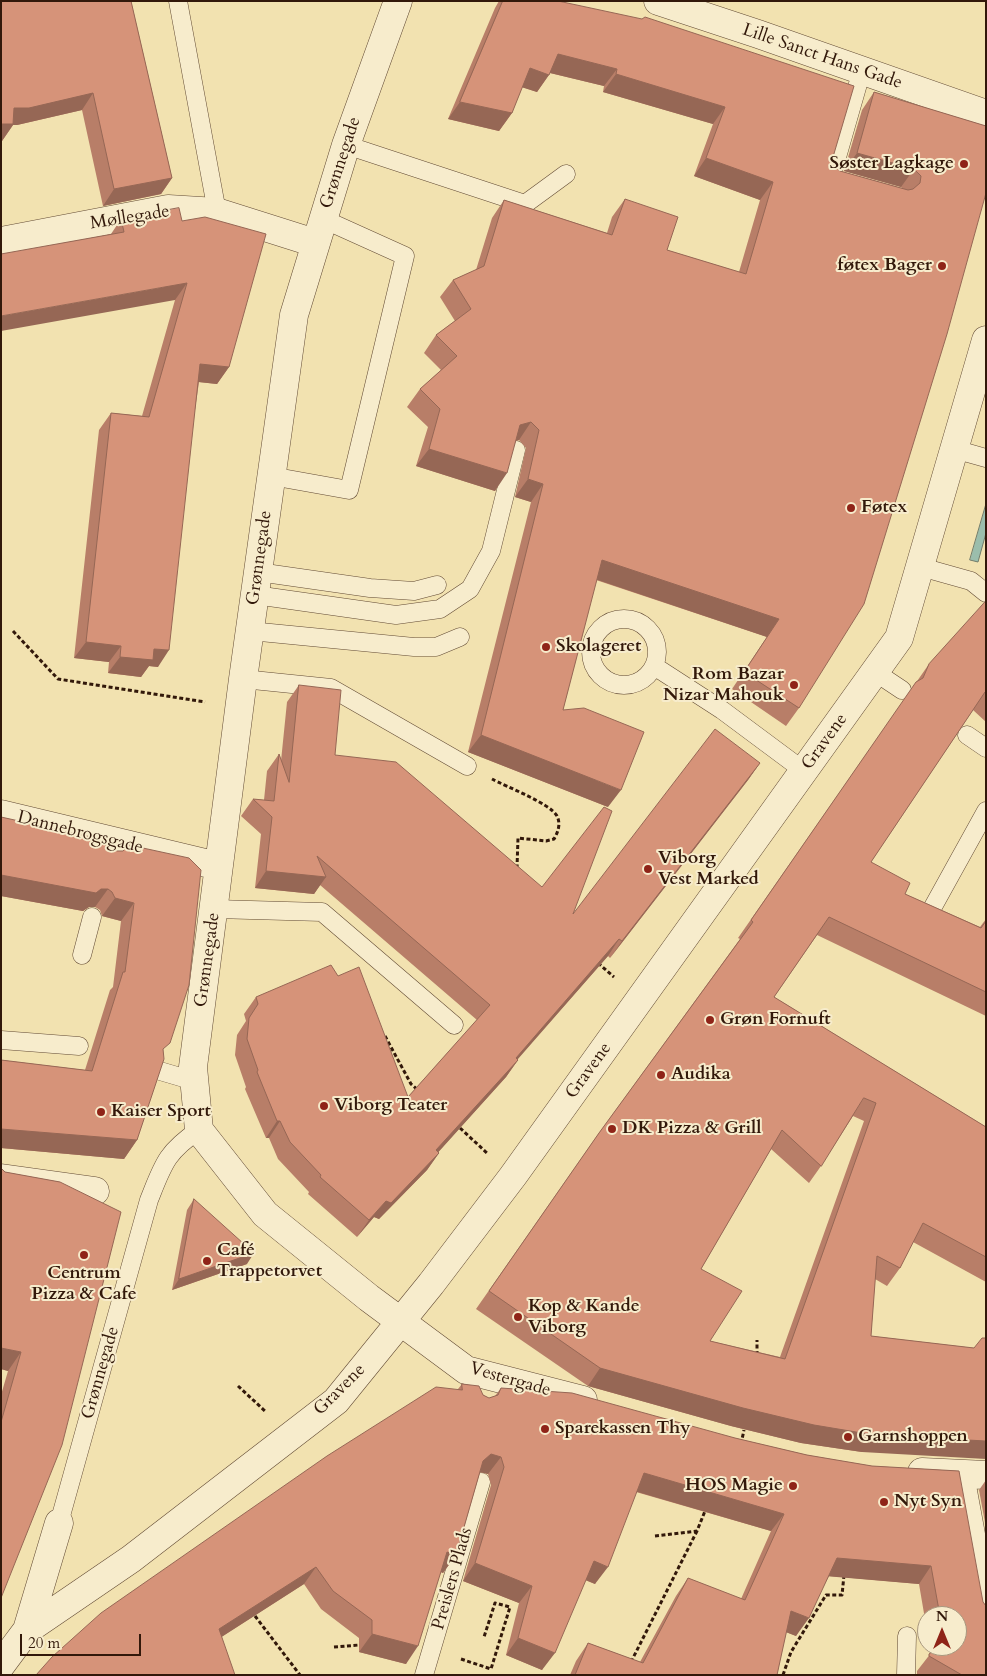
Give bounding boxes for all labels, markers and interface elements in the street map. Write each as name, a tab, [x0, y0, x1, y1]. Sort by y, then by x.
street label: Lille Sanct Hans Gade	[739, 20, 905, 94]
street label: Grønnegade	[316, 114, 366, 212]
place label: Søster Lagkage	[829, 153, 954, 175]
marker: Søster Lagkage	[958, 158, 970, 170]
street label: Møllegade	[89, 201, 171, 235]
place label: føtex Bager	[837, 255, 932, 277]
marker: føtex Bager	[936, 260, 948, 272]
place label: Føtex	[861, 497, 907, 519]
marker: Føtex	[845, 502, 857, 514]
street label: Grønnegade	[243, 509, 277, 607]
place label: Skolageret	[556, 636, 641, 658]
marker: Skolageret	[540, 641, 552, 653]
place label: Rom Bazar Nizar Mahouk	[663, 664, 784, 706]
marker: Rom Bazar Nizar Mahouk	[788, 679, 800, 691]
street label: Gravene	[797, 710, 853, 774]
street label: Dannebrogsgade	[15, 807, 145, 859]
place label: Viborg Vest Marked	[658, 848, 759, 891]
marker: Viborg Vest Marked	[642, 863, 654, 875]
street label: Grønnegade	[191, 911, 225, 1009]
place label: Grøn Fornuft	[720, 1009, 831, 1031]
marker: Grøn Fornuft	[704, 1014, 716, 1026]
street label: Gravene	[561, 1039, 617, 1103]
place label: Audika	[671, 1064, 731, 1086]
marker: Audika	[655, 1069, 667, 1081]
place label: Viborg Teater	[334, 1095, 447, 1117]
marker: Viborg Teater	[318, 1100, 330, 1112]
place label: Kaiser Sport	[111, 1101, 211, 1123]
marker: Kaiser Sport	[95, 1106, 107, 1118]
place label: DK Pizza & Grill	[622, 1118, 762, 1140]
marker: DK Pizza & Grill	[606, 1123, 618, 1135]
place label: Café Trappetorvet	[217, 1240, 322, 1282]
marker: Centrum Pizza & Cafe	[78, 1249, 90, 1261]
marker: Café Trappetorvet	[201, 1255, 213, 1267]
place label: Centrum Pizza & Cafe	[31, 1263, 137, 1306]
place label: Kop & Kande Viborg	[528, 1296, 640, 1338]
marker: Kop & Kande Viborg	[512, 1311, 524, 1323]
street label: Grønnegade	[77, 1324, 125, 1422]
street label: Vestergade	[467, 1358, 553, 1402]
street label: Gravene	[310, 1360, 370, 1420]
place label: Sparekassen Thy	[555, 1418, 690, 1440]
marker: Sparekassen Thy	[539, 1423, 551, 1435]
place label: Garnshoppen	[858, 1426, 968, 1448]
marker: Garnshoppen	[842, 1431, 854, 1443]
place label: HOS Magie	[685, 1475, 783, 1497]
marker: HOS Magie	[787, 1480, 799, 1492]
place label: Nyt Syn	[894, 1491, 962, 1513]
marker: Nyt Syn	[878, 1496, 890, 1508]
street label: Preislers Plads	[428, 1525, 478, 1633]
north arrow	[917, 1606, 967, 1656]
text: N	[936, 1607, 948, 1626]
scale bar	[22, 1624, 144, 1656]
text: 20 m	[28, 1633, 60, 1653]

